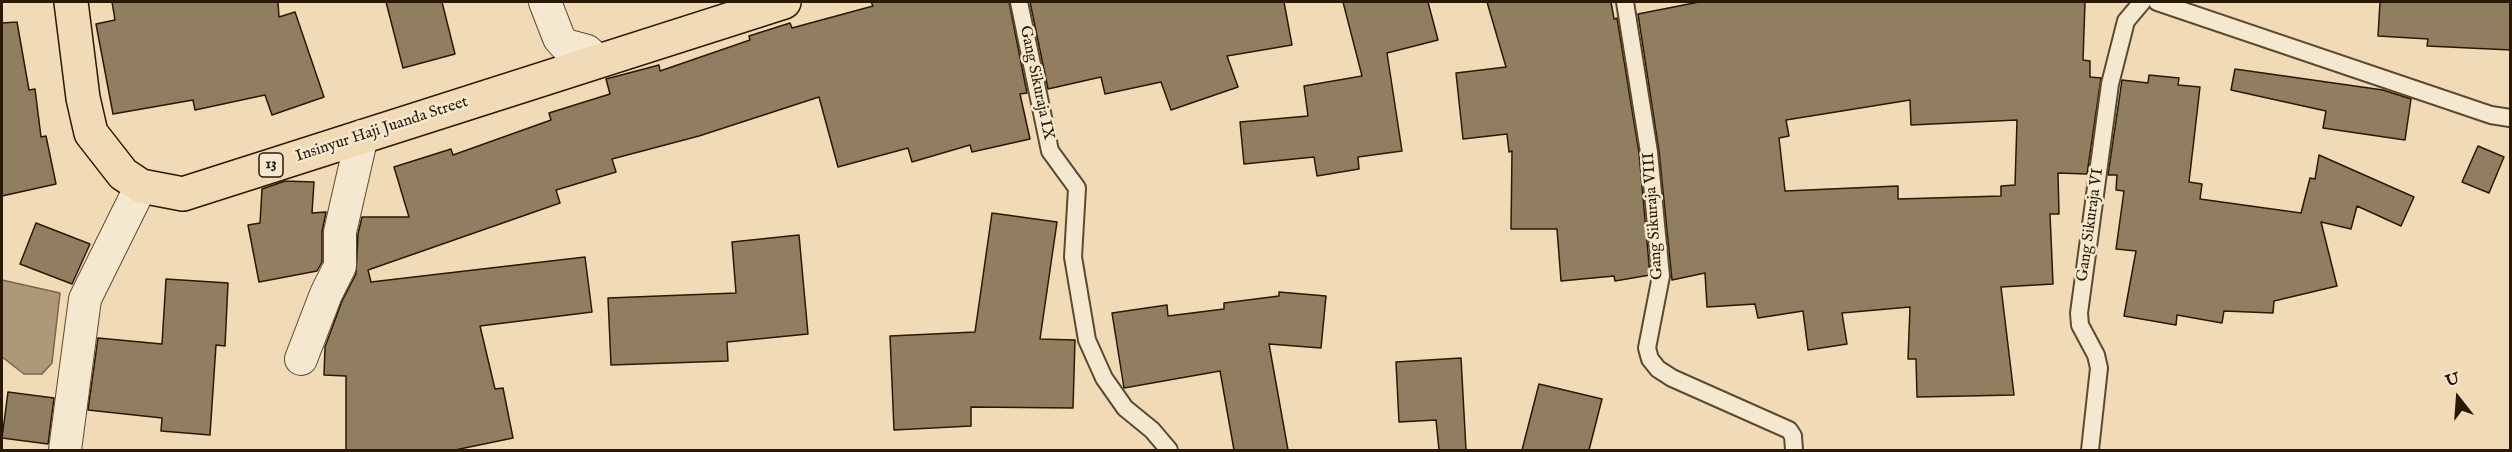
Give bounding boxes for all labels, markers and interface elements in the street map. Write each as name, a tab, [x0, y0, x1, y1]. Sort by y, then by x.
street label: Gang Sikuraja IX	[1014, 24, 1058, 142]
street label: Insinyur Haji Juanda Street	[293, 93, 471, 167]
street label: Gang Sikuraja VIII	[1640, 152, 1668, 280]
road number: 13	[259, 153, 283, 177]
street label: Gang Sikuraja VI	[2074, 167, 2108, 283]
north arrow	[2428, 368, 2488, 428]
text: U	[2443, 369, 2462, 392]

